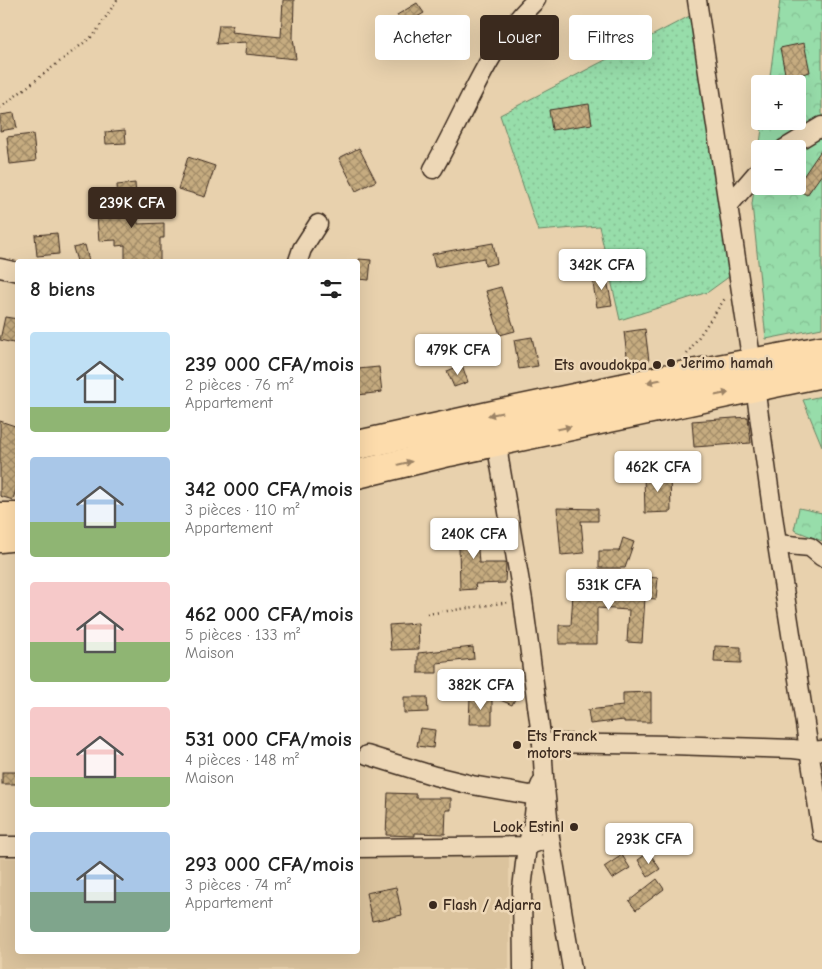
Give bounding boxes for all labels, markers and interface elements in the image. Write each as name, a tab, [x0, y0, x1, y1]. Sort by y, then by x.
chip: Acheter	[375, 15, 470, 60]
chip: Louer	[480, 15, 559, 60]
chip: Filtres	[569, 15, 652, 60]
map controls	[751, 75, 806, 195]
button: +	[751, 75, 806, 130]
button: −	[751, 140, 806, 195]
pin: 239K CFA	[80, 186, 184, 229]
text: 239K CFA	[99, 194, 165, 212]
pin: 342K CFA	[550, 248, 654, 291]
text: 342K CFA	[570, 256, 634, 274]
icon: filters	[317, 275, 345, 303]
text: 8 biens	[30, 277, 95, 301]
pin: 479K CFA	[406, 334, 510, 376]
text: 479K CFA	[426, 341, 490, 359]
icon: home	[70, 352, 130, 412]
text: 239 000 CFA/mois	[185, 352, 354, 376]
place label: Jerimo hamah	[681, 354, 773, 372]
place label: Ets avoudokpa	[554, 356, 647, 374]
marker: Jerimo hamah	[665, 357, 677, 369]
marker: Ets avoudokpa	[651, 359, 663, 371]
text: 2 pièces · 76 m²	[185, 376, 293, 394]
one-way arrow	[645, 378, 661, 386]
one-way arrow	[715, 389, 731, 397]
text: Appartement	[185, 394, 273, 412]
one-way arrow	[486, 411, 502, 419]
one-way arrow	[556, 424, 571, 432]
pin: 462K CFA	[606, 450, 710, 493]
text: 462K CFA	[625, 458, 691, 476]
one-way arrow	[397, 459, 412, 467]
icon: home	[70, 477, 130, 537]
text: 342 000 CFA/mois	[185, 477, 353, 501]
text: 3 pièces · 110 m²	[185, 501, 299, 519]
pin: 240K CFA	[422, 518, 526, 560]
text: Appartement	[185, 519, 273, 537]
text: 240K CFA	[441, 525, 507, 543]
pin: 531K CFA	[557, 568, 661, 611]
text: 531K CFA	[577, 576, 641, 594]
icon: home	[70, 602, 130, 662]
text: 462 000 CFA/mois	[185, 602, 353, 626]
text: 5 pièces · 133 m²	[185, 626, 300, 644]
text: Maison	[185, 644, 234, 662]
pin: 382K CFA	[429, 668, 533, 711]
text: 382K CFA	[448, 676, 514, 694]
icon: home	[70, 727, 130, 787]
text: 531 000 CFA/mois	[185, 727, 352, 751]
place label: Ets Franck motors	[527, 727, 598, 762]
marker: Ets Franck motors	[511, 739, 523, 751]
text: 4 pièces · 148 m²	[185, 751, 299, 769]
text: Maison	[185, 769, 234, 787]
place label: Look Estinl	[493, 818, 564, 836]
marker: Look Estinl	[568, 821, 580, 833]
pin: 293K CFA	[597, 822, 701, 865]
text: 293K CFA	[616, 830, 682, 848]
icon: home	[70, 852, 130, 912]
text: 293 000 CFA/mois	[185, 852, 354, 876]
text: 3 pièces · 74 m²	[185, 876, 291, 894]
text: Appartement	[185, 894, 273, 912]
place label: Flash / Adjarra	[443, 896, 541, 914]
marker: Flash / Adjarra	[427, 899, 439, 911]

